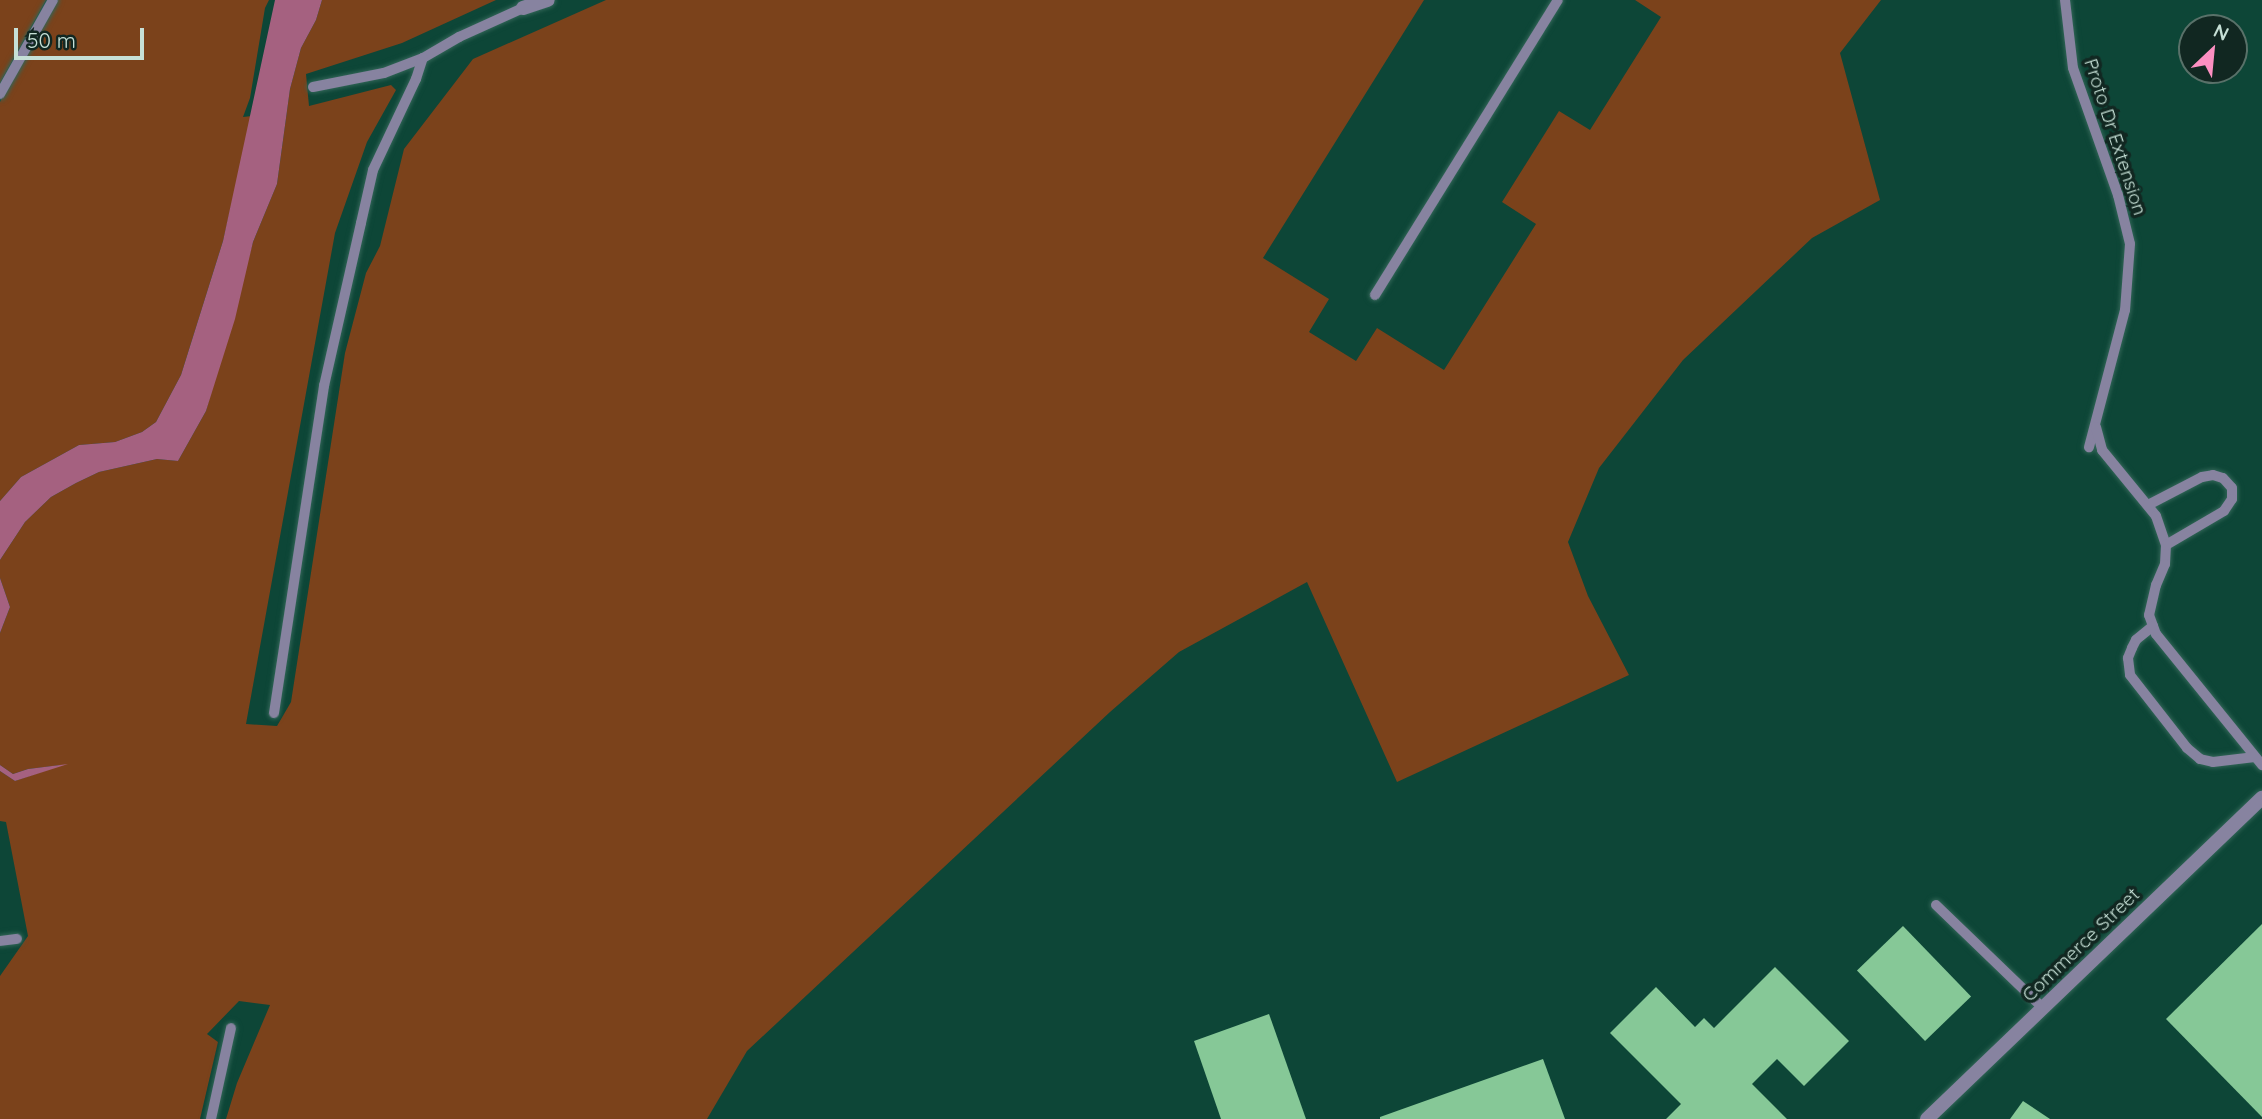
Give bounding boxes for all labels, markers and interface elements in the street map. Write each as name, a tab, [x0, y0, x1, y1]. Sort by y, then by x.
scale bar	[18, 14, 147, 58]
north arrow	[2178, 14, 2248, 84]
text: N	[2210, 18, 2233, 46]
text: 50 m	[27, 27, 76, 53]
street label: Proto Dr Extension	[2079, 56, 2151, 218]
street label: Commerce Street	[2018, 883, 2144, 1007]

